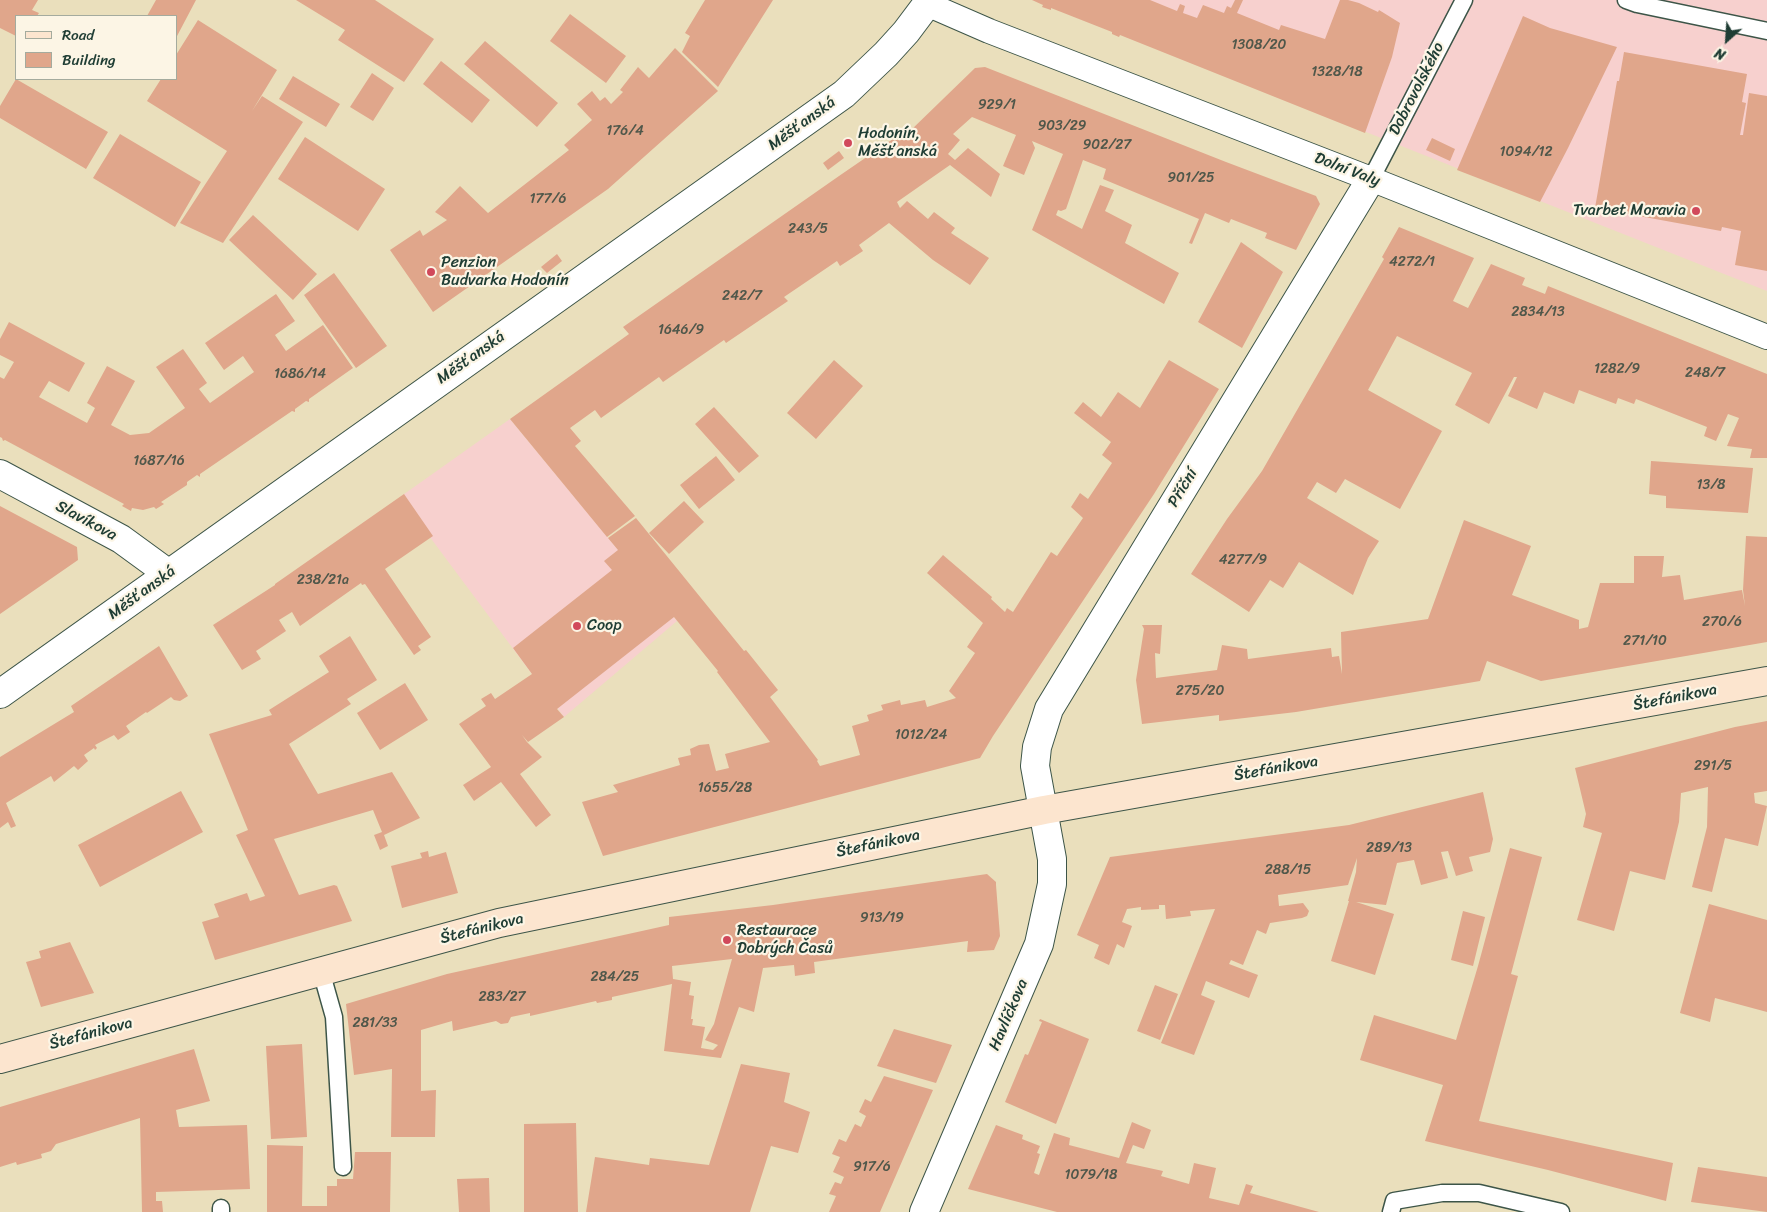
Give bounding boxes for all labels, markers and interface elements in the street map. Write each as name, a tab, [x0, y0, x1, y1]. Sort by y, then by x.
legend	[15, 15, 178, 80]
north arrow	[1702, 15, 1752, 65]
text: Road	[62, 22, 94, 48]
house number: 1308/20	[1232, 37, 1286, 53]
street label: Dobrovolského	[1385, 39, 1449, 139]
text: N	[1710, 41, 1730, 67]
text: Building	[62, 47, 116, 73]
house number: 1328/18	[1311, 64, 1363, 80]
street label: Měšťanská	[764, 93, 840, 155]
house number: 929/1	[978, 97, 1016, 113]
house number: 903/29	[1038, 118, 1086, 134]
house number: 176/4	[606, 123, 644, 139]
place label: Hodonín, Měšťanská	[858, 124, 937, 162]
marker: Hodonín, Měšťanská	[842, 137, 854, 149]
house number: 902/27	[1083, 137, 1131, 153]
house number: 1094/12	[1499, 144, 1553, 160]
street label: Dolní Valy	[1311, 149, 1383, 191]
house number: 901/25	[1167, 170, 1215, 186]
house number: 177/6	[530, 191, 566, 207]
place label: Tvarbet Moravia	[1573, 201, 1686, 221]
marker: Tvarbet Moravia	[1690, 205, 1702, 217]
house number: 243/5	[788, 221, 828, 237]
place label: Penzion Budvarka Hodonín	[441, 253, 569, 291]
house number: 4272/1	[1389, 254, 1435, 270]
marker: Penzion Budvarka Hodonín	[425, 266, 437, 278]
house number: 242/7	[722, 288, 762, 304]
house number: 2834/13	[1511, 304, 1565, 320]
house number: 1646/9	[658, 322, 704, 338]
street label: Měšťanská	[433, 327, 509, 389]
house number: 1282/9	[1594, 361, 1640, 377]
house number: 248/7	[1685, 365, 1725, 381]
house number: 1686/14	[274, 366, 326, 382]
house number: 1687/16	[133, 453, 185, 469]
street label: Příční	[1164, 465, 1202, 511]
house number: 13/8	[1696, 477, 1726, 493]
street label: Slavíkova	[52, 497, 120, 545]
house number: 4277/9	[1219, 552, 1267, 568]
street label: Měšťanská	[104, 562, 180, 624]
house number: 238/21a	[297, 572, 349, 588]
house number: 270/6	[1702, 614, 1742, 630]
place label: Coop	[587, 616, 622, 636]
marker: Coop	[571, 620, 583, 632]
house number: 271/10	[1623, 633, 1667, 649]
street label: Štefánikova	[1631, 680, 1719, 716]
house number: 275/20	[1176, 683, 1224, 699]
house number: 1012/24	[895, 727, 947, 743]
street label: Štefánikova	[1232, 752, 1320, 786]
house number: 291/5	[1694, 758, 1732, 774]
house number: 1655/28	[698, 780, 752, 796]
street label: Štefánikova	[834, 826, 922, 862]
house number: 289/13	[1366, 840, 1412, 856]
house number: 288/15	[1265, 862, 1311, 878]
street label: Štefánikova	[438, 909, 526, 949]
house number: 913/19	[860, 910, 904, 926]
place label: Restaurace Dobrých Časů	[737, 921, 833, 959]
marker: Restaurace Dobrých Časů	[721, 934, 733, 946]
house number: 284/25	[591, 969, 639, 985]
street label: Havlíčkova	[985, 976, 1033, 1054]
house number: 283/27	[478, 989, 526, 1005]
street label: Štefánikova	[47, 1014, 135, 1054]
house number: 281/33	[353, 1015, 397, 1031]
house number: 917/6	[853, 1159, 891, 1175]
house number: 1079/18	[1065, 1167, 1117, 1183]

